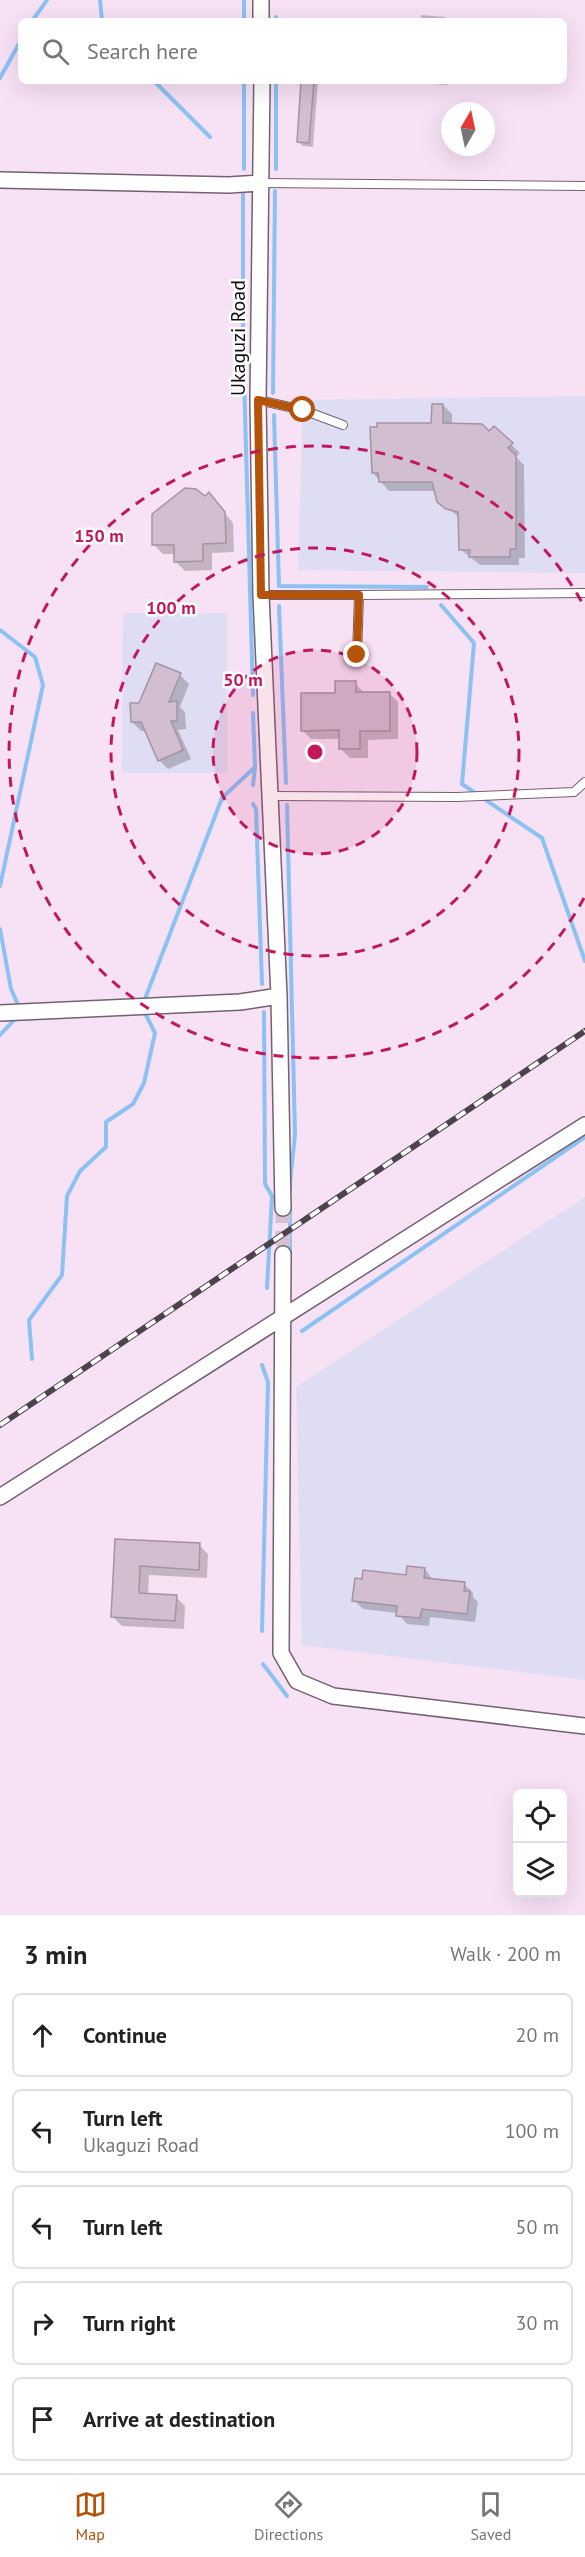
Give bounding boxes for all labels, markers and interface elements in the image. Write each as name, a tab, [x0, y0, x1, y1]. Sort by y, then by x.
search box	[18, 18, 567, 84]
icon: search	[39, 35, 72, 68]
text: Search here	[87, 37, 198, 65]
north arrow	[441, 102, 495, 156]
street label: Ukaguzi Road	[225, 280, 251, 396]
route start	[289, 396, 315, 422]
text: 150 m	[74, 524, 124, 547]
text: 100 m	[146, 596, 196, 619]
route end	[343, 641, 369, 667]
text: 50 m	[223, 668, 263, 691]
centre of rings	[305, 742, 325, 762]
map controls	[513, 1789, 567, 1897]
button: locate	[513, 1789, 567, 1843]
button: layers	[513, 1843, 567, 1897]
text: 3 min	[24, 1938, 87, 1971]
text: Walk · 200 m	[450, 1941, 561, 1967]
icon: ahead	[26, 2019, 59, 2052]
text: Continue	[83, 2021, 167, 2049]
text: 20 m	[516, 2022, 559, 2048]
text: Turn left	[83, 2104, 163, 2132]
icon: left	[26, 2115, 59, 2148]
text: 100 m	[505, 2118, 559, 2144]
text: Ukaguzi Road	[83, 2132, 199, 2158]
icon: left	[26, 2211, 59, 2244]
text: Turn left	[83, 2213, 163, 2241]
text: 50 m	[516, 2214, 559, 2240]
icon: right	[26, 2307, 59, 2340]
text: Turn right	[83, 2309, 175, 2337]
text: 30 m	[516, 2310, 559, 2336]
icon: arrive	[26, 2403, 59, 2436]
text: Arrive at destination	[83, 2405, 275, 2433]
tab: Map	[74, 2488, 107, 2544]
tab: Directions	[254, 2488, 323, 2544]
tab: Saved	[471, 2488, 511, 2544]

